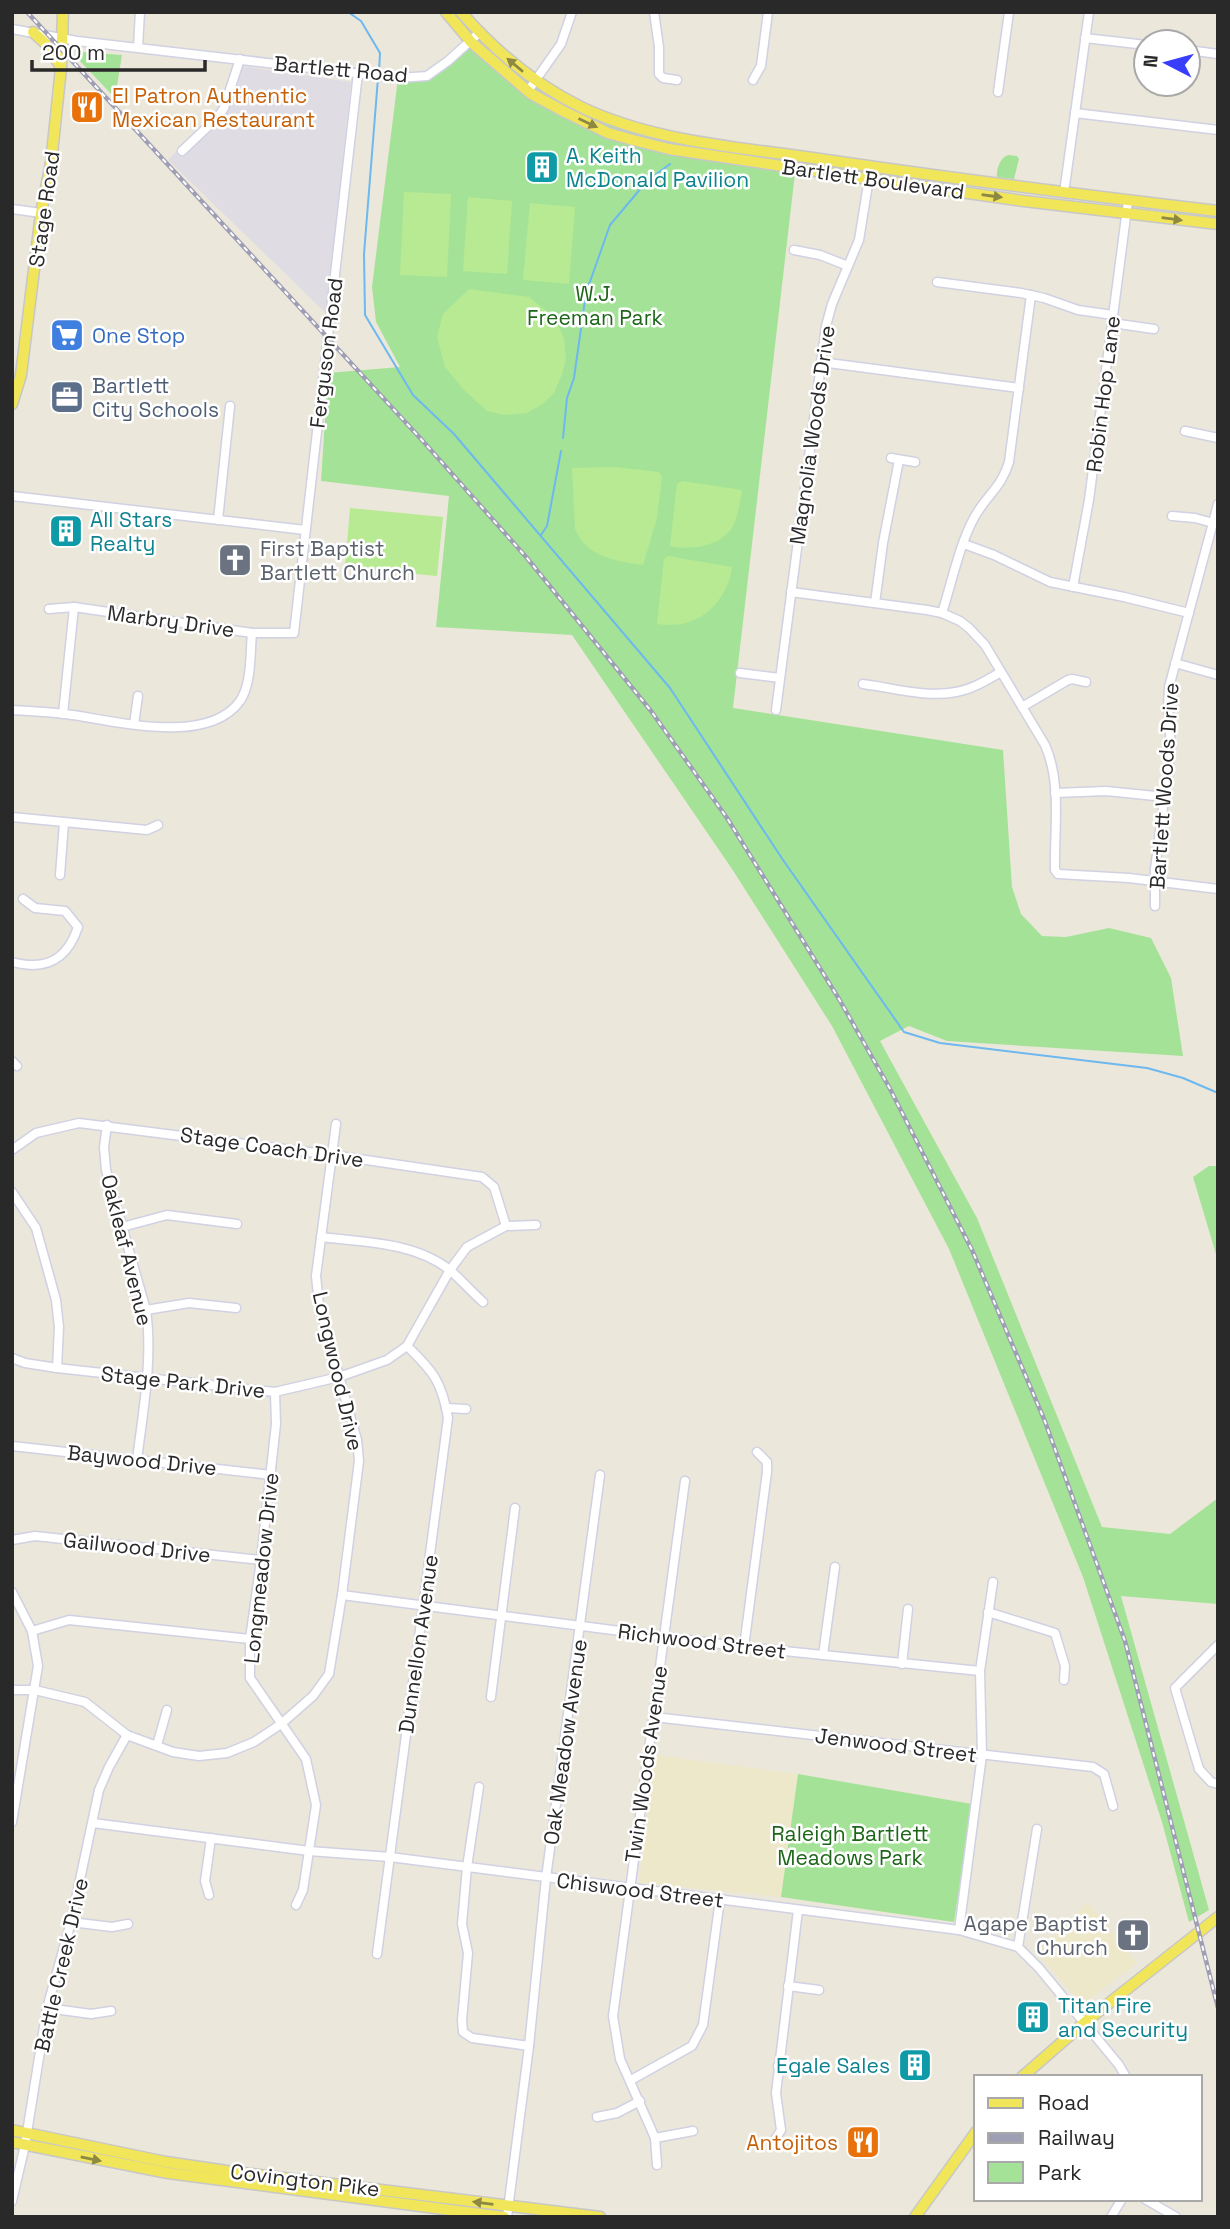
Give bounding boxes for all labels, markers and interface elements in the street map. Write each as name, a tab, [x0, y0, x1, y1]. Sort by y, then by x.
scale bar	[32, 28, 205, 72]
north arrow	[1132, 28, 1202, 98]
text: 200 m	[42, 39, 105, 66]
street label: Bartlett Road	[273, 50, 409, 88]
text: N	[1137, 54, 1164, 69]
one-way arrow	[507, 58, 524, 73]
place label: El Patron Authentic Mexican Restaurant	[112, 82, 315, 133]
restaurant icon: El Patron Authentic Mexican Restaurant	[68, 88, 106, 126]
one-way arrow	[578, 117, 598, 129]
place label: A. Keith McDonald Pavilion	[566, 142, 749, 193]
building icon: A. Keith McDonald Pavilion	[523, 148, 561, 186]
street label: Stage Road	[22, 149, 66, 269]
street label: Bartlett Boulevard	[780, 153, 966, 205]
one-way arrow	[981, 191, 1003, 202]
one-way arrow	[1161, 213, 1183, 224]
street label: Ferguson Road	[303, 276, 349, 430]
park label: W.J. Freeman Park	[527, 280, 663, 331]
street label: Robin Hop Lane	[1080, 314, 1126, 474]
supermarket icon: One Stop	[48, 316, 86, 354]
place label: One Stop	[92, 322, 185, 349]
street label: Magnolia Woods Drive	[783, 324, 841, 546]
place label: Bartlett City Schools	[92, 372, 219, 423]
office icon: Bartlett City Schools	[48, 378, 86, 416]
place label: All Stars Realty	[90, 506, 172, 557]
building icon: All Stars Realty	[47, 512, 85, 550]
place label: First Baptist Bartlett Church	[260, 535, 415, 586]
church icon: First Baptist Bartlett Church	[216, 541, 254, 579]
street label: Marbry Drive	[106, 599, 236, 643]
street label: Bartlett Woods Drive	[1143, 682, 1185, 890]
street label: Stage Coach Drive	[179, 1121, 365, 1173]
street label: Oakleaf Avenue	[95, 1172, 159, 1328]
street label: Longwood Drive	[307, 1289, 369, 1453]
street label: Stage Park Drive	[100, 1360, 266, 1404]
street label: Baywood Drive	[66, 1439, 218, 1481]
street label: Longmeadow Drive	[238, 1471, 284, 1665]
street label: Gailwood Drive	[62, 1526, 212, 1568]
street label: Dunnellon Avenue	[392, 1553, 444, 1735]
street label: Richwood Street	[616, 1617, 788, 1665]
street label: Oak Meadow Avenue	[537, 1637, 593, 1847]
street label: Twin Woods Avenue	[619, 1664, 673, 1864]
street label: Jenwood Street	[814, 1722, 978, 1768]
park label: Raleigh Bartlett Meadows Park	[771, 1820, 929, 1871]
street label: Chiswood Street	[555, 1866, 725, 1914]
street label: Battle Creek Drive	[28, 1875, 94, 2055]
place label: Agape Baptist Church	[963, 1910, 1108, 1961]
church icon: Agape Baptist Church	[1114, 1916, 1152, 1954]
place label: Titan Fire and Security	[1058, 1992, 1188, 2043]
building icon: Titan Fire and Security	[1014, 1998, 1052, 2036]
building icon: Egale Sales	[896, 2046, 934, 2084]
place label: Egale Sales	[776, 2052, 890, 2079]
legend	[974, 2075, 1202, 2201]
text: Road	[1038, 2089, 1090, 2116]
restaurant icon: Antojitos	[844, 2123, 882, 2161]
text: Railway	[1038, 2124, 1115, 2151]
place label: Antojitos	[746, 2129, 838, 2156]
one-way arrow	[80, 2154, 102, 2165]
street label: Covington Pike	[229, 2157, 381, 2203]
text: Park	[1038, 2159, 1082, 2186]
one-way arrow	[472, 2197, 494, 2208]

